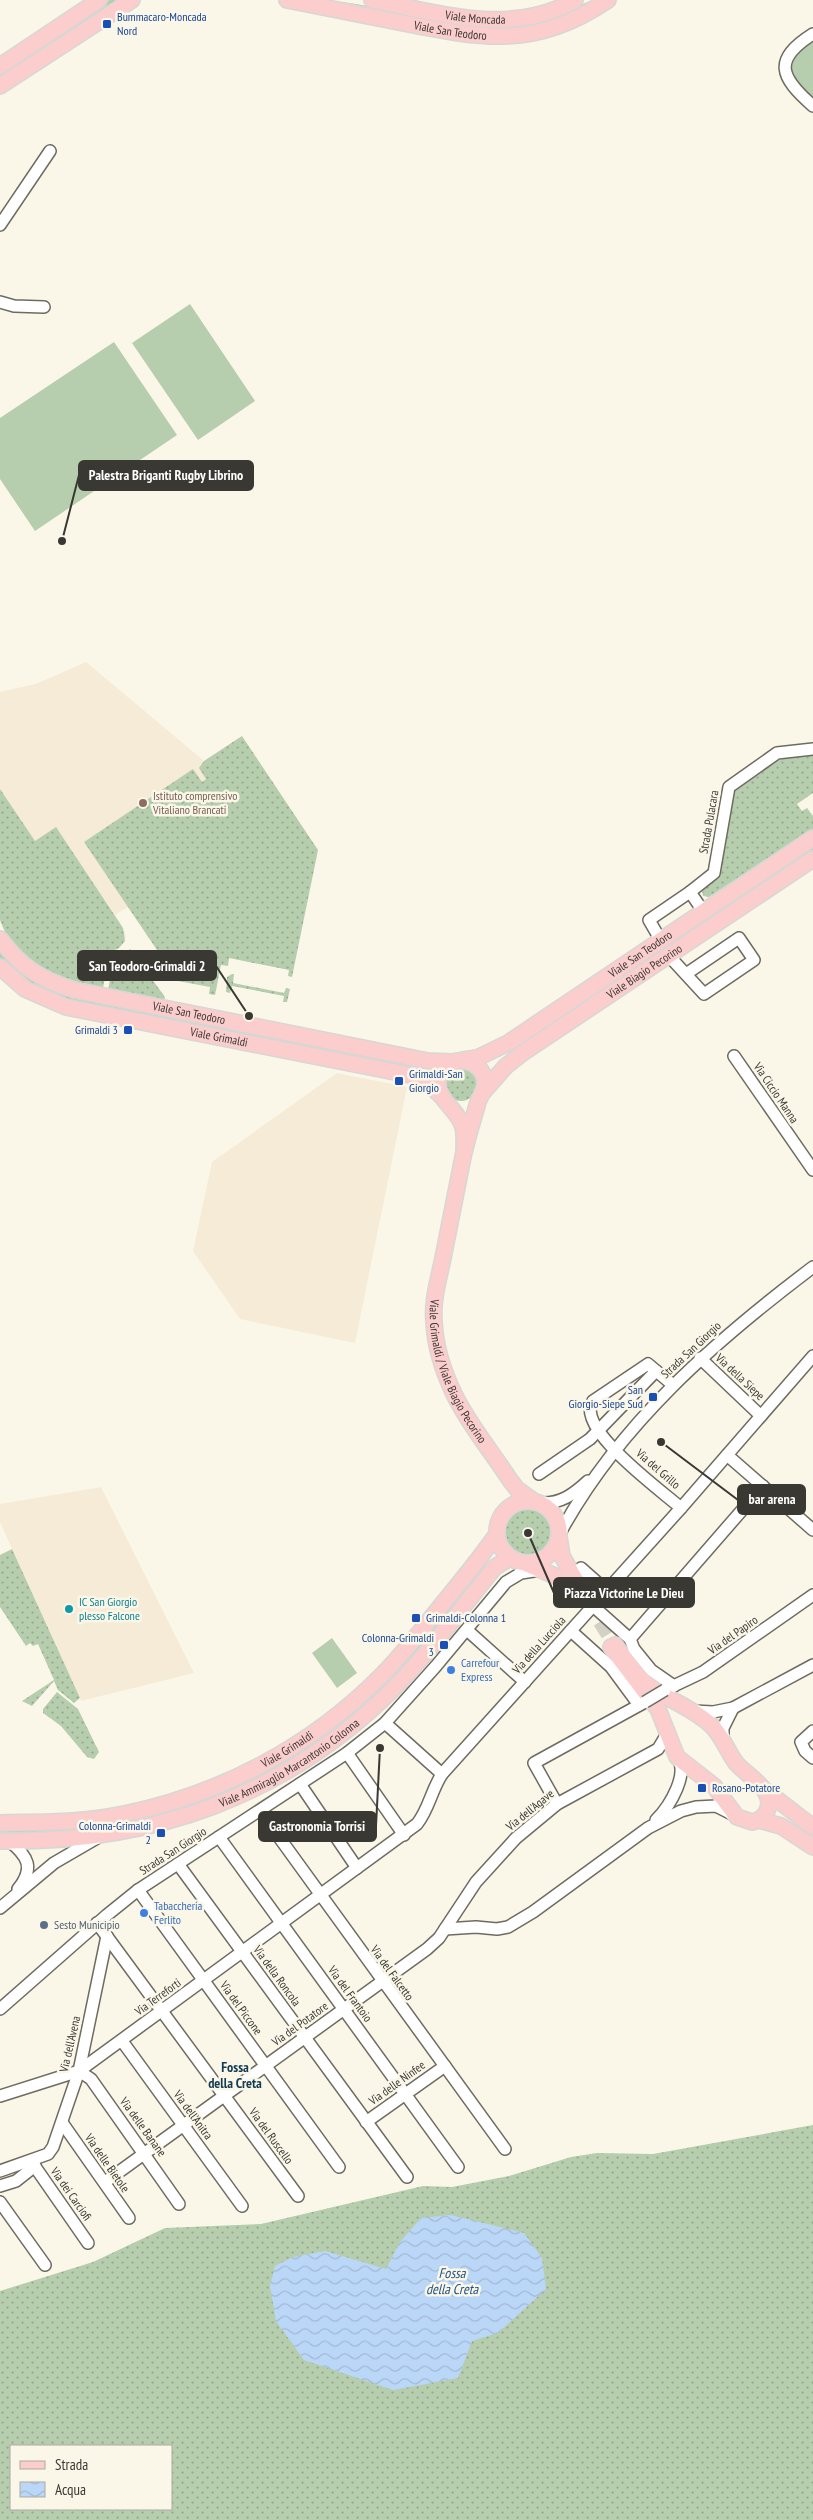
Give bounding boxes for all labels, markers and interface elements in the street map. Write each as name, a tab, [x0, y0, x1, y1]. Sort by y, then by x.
street label: Viale Moncada	[443, 7, 506, 27]
place label: Bummacaro-Moncada Nord	[117, 9, 207, 38]
street label: Viale San Teodoro	[412, 17, 487, 43]
marker: Bummacaro-Moncada Nord	[101, 18, 113, 30]
callout: Palestra Briganti Rugby Librino	[79, 461, 253, 490]
text: Palestra Briganti Rugby Librino	[89, 466, 243, 484]
place label: Istituto comprensivo Vitaliano Brancati	[152, 788, 238, 817]
street label: Strada Pulacara	[696, 789, 721, 855]
marker: Istituto comprensivo Vitaliano Brancati	[137, 797, 149, 809]
street label: Viale San Teodoro	[604, 927, 675, 981]
street label: Viale Biagio Pecorino	[603, 941, 685, 1002]
callout: San Teodoro-Grimaldi 2	[78, 951, 216, 980]
text: San Teodoro-Grimaldi 2	[89, 957, 205, 975]
street label: Viale San Teodoro	[150, 998, 227, 1027]
place label: Grimaldi 3	[75, 1022, 118, 1037]
marker: Grimaldi 3	[122, 1024, 134, 1036]
street label: Viale Grimaldi	[188, 1024, 249, 1050]
street label: Via Ciccio Manna	[750, 1059, 802, 1126]
place label: Grimaldi-San Giorgio	[409, 1066, 463, 1095]
marker: Grimaldi-San Giorgio	[393, 1075, 405, 1087]
street label: Viale Grimaldi / Viale Biagio Pecorino	[427, 1297, 490, 1446]
street label: Strada San Giorgio	[657, 1318, 724, 1381]
street label: Via della Siepe	[712, 1350, 768, 1403]
place label: San Giorgio-Siepe Sud	[569, 1382, 643, 1411]
marker: San Giorgio-Siepe Sud	[647, 1391, 659, 1403]
street label: Via del Grillo	[632, 1445, 683, 1492]
callout: bar arena	[738, 1485, 805, 1514]
text: bar arena	[749, 1490, 796, 1508]
callout: Piazza Victorine Le Dieu	[554, 1578, 694, 1607]
text: Piazza Victorine Le Dieu	[564, 1584, 684, 1602]
place label: IC San Giorgio plesso Falcone	[79, 1594, 140, 1623]
marker: IC San Giorgio plesso Falcone	[63, 1603, 75, 1615]
place label: Grimaldi-Colonna 1	[426, 1610, 506, 1625]
marker: Grimaldi-Colonna 1	[410, 1612, 422, 1624]
street label: Via del Papiro	[704, 1612, 760, 1658]
street label: Via della Lucciola	[508, 1613, 569, 1677]
place label: Colonna-Grimaldi 3	[362, 1630, 434, 1659]
marker: Colonna-Grimaldi 3	[438, 1639, 450, 1651]
place label: Carrefour Express	[461, 1655, 500, 1684]
marker: Carrefour Express	[445, 1664, 457, 1676]
street label: Viale Ammiraglio Marcantonio Colonna	[216, 1715, 362, 1810]
street label: Viale Grimaldi	[257, 1727, 316, 1771]
place label: Rosano-Potatore	[712, 1780, 780, 1795]
marker: Rosano-Potatore	[696, 1782, 708, 1794]
street label: Via dell'Agave	[502, 1786, 557, 1834]
callout: Gastronomia Torrisi	[259, 1812, 376, 1841]
text: Gastronomia Torrisi	[269, 1817, 365, 1835]
place label: Colonna-Grimaldi 2	[79, 1818, 151, 1847]
street label: Strada San Giorgio	[136, 1823, 209, 1878]
marker: Colonna-Grimaldi 2	[155, 1827, 167, 1839]
place label: Tabaccheria Ferlito	[154, 1898, 203, 1927]
marker: Tabaccheria Ferlito	[138, 1907, 150, 1919]
place label: Sesto Municipio	[54, 1917, 120, 1932]
marker: Sesto Municipio	[38, 1919, 50, 1931]
street label: Via del Falcetto	[367, 1941, 417, 2003]
street label: Via della Roncola	[250, 1942, 305, 2009]
street label: Via del Frantoio	[324, 1962, 376, 2025]
street label: Via Terreforti	[131, 1975, 184, 2019]
street label: Via del Piccone	[216, 1977, 266, 2037]
street label: Via del Potatore	[268, 1998, 331, 2050]
street label: Via dell'Avena	[56, 2014, 83, 2074]
street label: Via delle Ninfee	[365, 2057, 428, 2109]
district label: Fossa della Creta	[208, 2058, 262, 2092]
street label: Via dell'Anitra	[170, 2086, 216, 2142]
street label: Via delle Banane	[116, 2093, 170, 2159]
street label: Via del Ruscello	[245, 2104, 297, 2167]
street label: Via delle Bietole	[81, 2130, 133, 2195]
street label: Via dei Carciofi	[47, 2163, 95, 2223]
water label: Fossa della Creta	[426, 2264, 480, 2298]
legend	[10, 2445, 172, 2510]
text: Strada	[55, 2455, 88, 2474]
text: Acqua	[55, 2480, 86, 2499]

